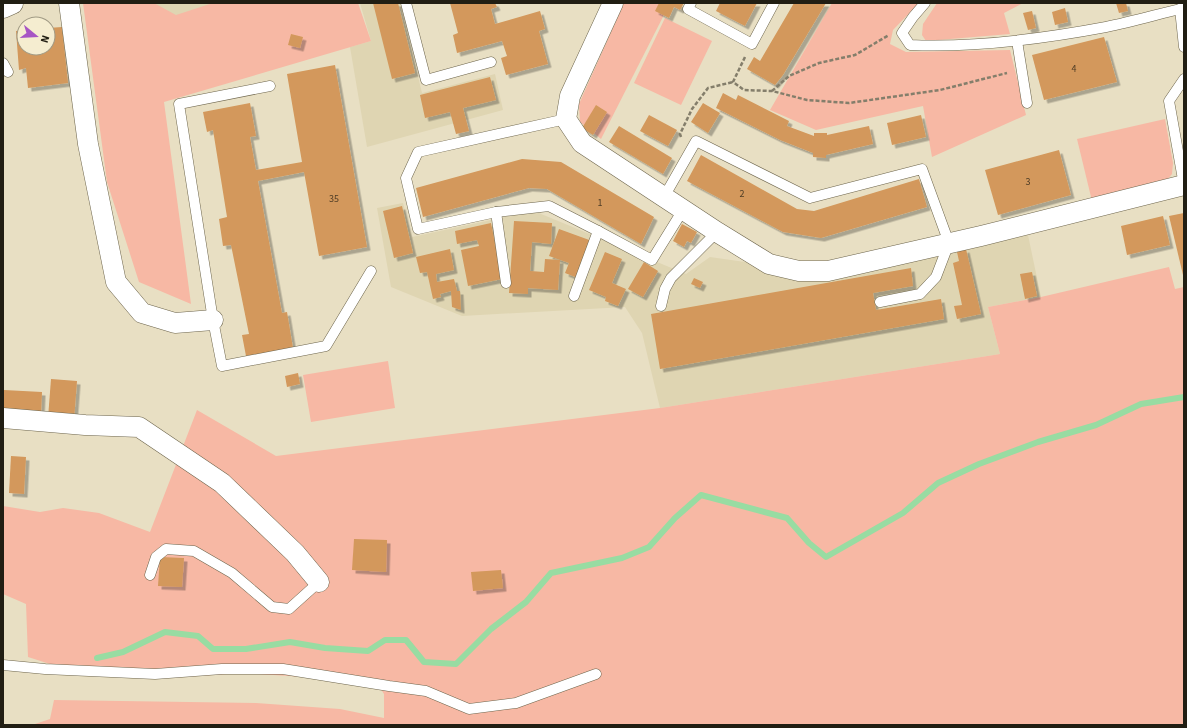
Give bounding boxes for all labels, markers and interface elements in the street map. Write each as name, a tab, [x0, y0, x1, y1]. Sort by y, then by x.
north arrow	[16, 16, 56, 56]
text: N	[37, 33, 53, 45]
house number: 4	[1072, 62, 1077, 76]
house number: 3	[1026, 175, 1031, 189]
house number: 2	[740, 187, 745, 201]
house number: 35	[329, 192, 339, 206]
house number: 1	[598, 196, 603, 210]

